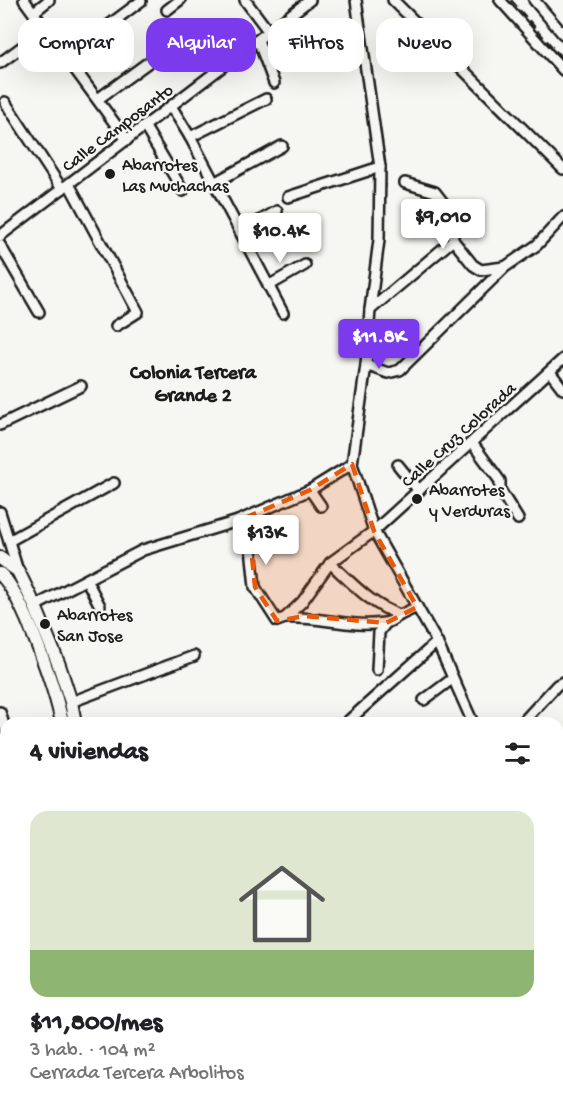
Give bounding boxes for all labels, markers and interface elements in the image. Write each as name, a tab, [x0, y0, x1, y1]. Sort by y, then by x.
chip: Comprar	[18, 18, 134, 72]
chip: Alquilar	[146, 18, 256, 72]
chip: Filtros	[268, 18, 364, 72]
chip: Nuevo	[376, 18, 473, 72]
street label: Calle Camposanto	[59, 80, 178, 178]
place label: Abarrotes Las Muchachas	[122, 156, 230, 198]
marker: Abarrotes Las Muchachas	[103, 167, 117, 181]
pin: $9,010	[394, 199, 492, 250]
text: $9,010	[415, 207, 471, 230]
pin: $10.4K	[231, 213, 329, 264]
text: $10.4K	[252, 221, 308, 244]
pin: $11.8K	[330, 319, 428, 370]
text: $11.8K	[352, 327, 406, 350]
district label: Colonia Tercera Grande 2	[129, 363, 257, 409]
street label: Calle Cruz Colorada	[398, 378, 522, 493]
place label: Abarrotes y Verduras	[429, 481, 511, 523]
marker: Abarrotes y Verduras	[410, 492, 424, 506]
pin: $13K	[230, 515, 302, 566]
text: $13K	[247, 523, 285, 546]
place label: Abarrotes San Jose	[57, 606, 134, 648]
marker: Abarrotes San Jose	[38, 617, 52, 631]
icon: filters	[501, 737, 534, 770]
text: 4 viviendas	[30, 738, 148, 769]
icon: home	[228, 850, 336, 958]
text: $11,800/mes	[30, 1009, 162, 1040]
text: 3 hab. · 104 m²	[30, 1040, 155, 1063]
text: Cerrada Tercera Arbolitos	[30, 1063, 244, 1086]

